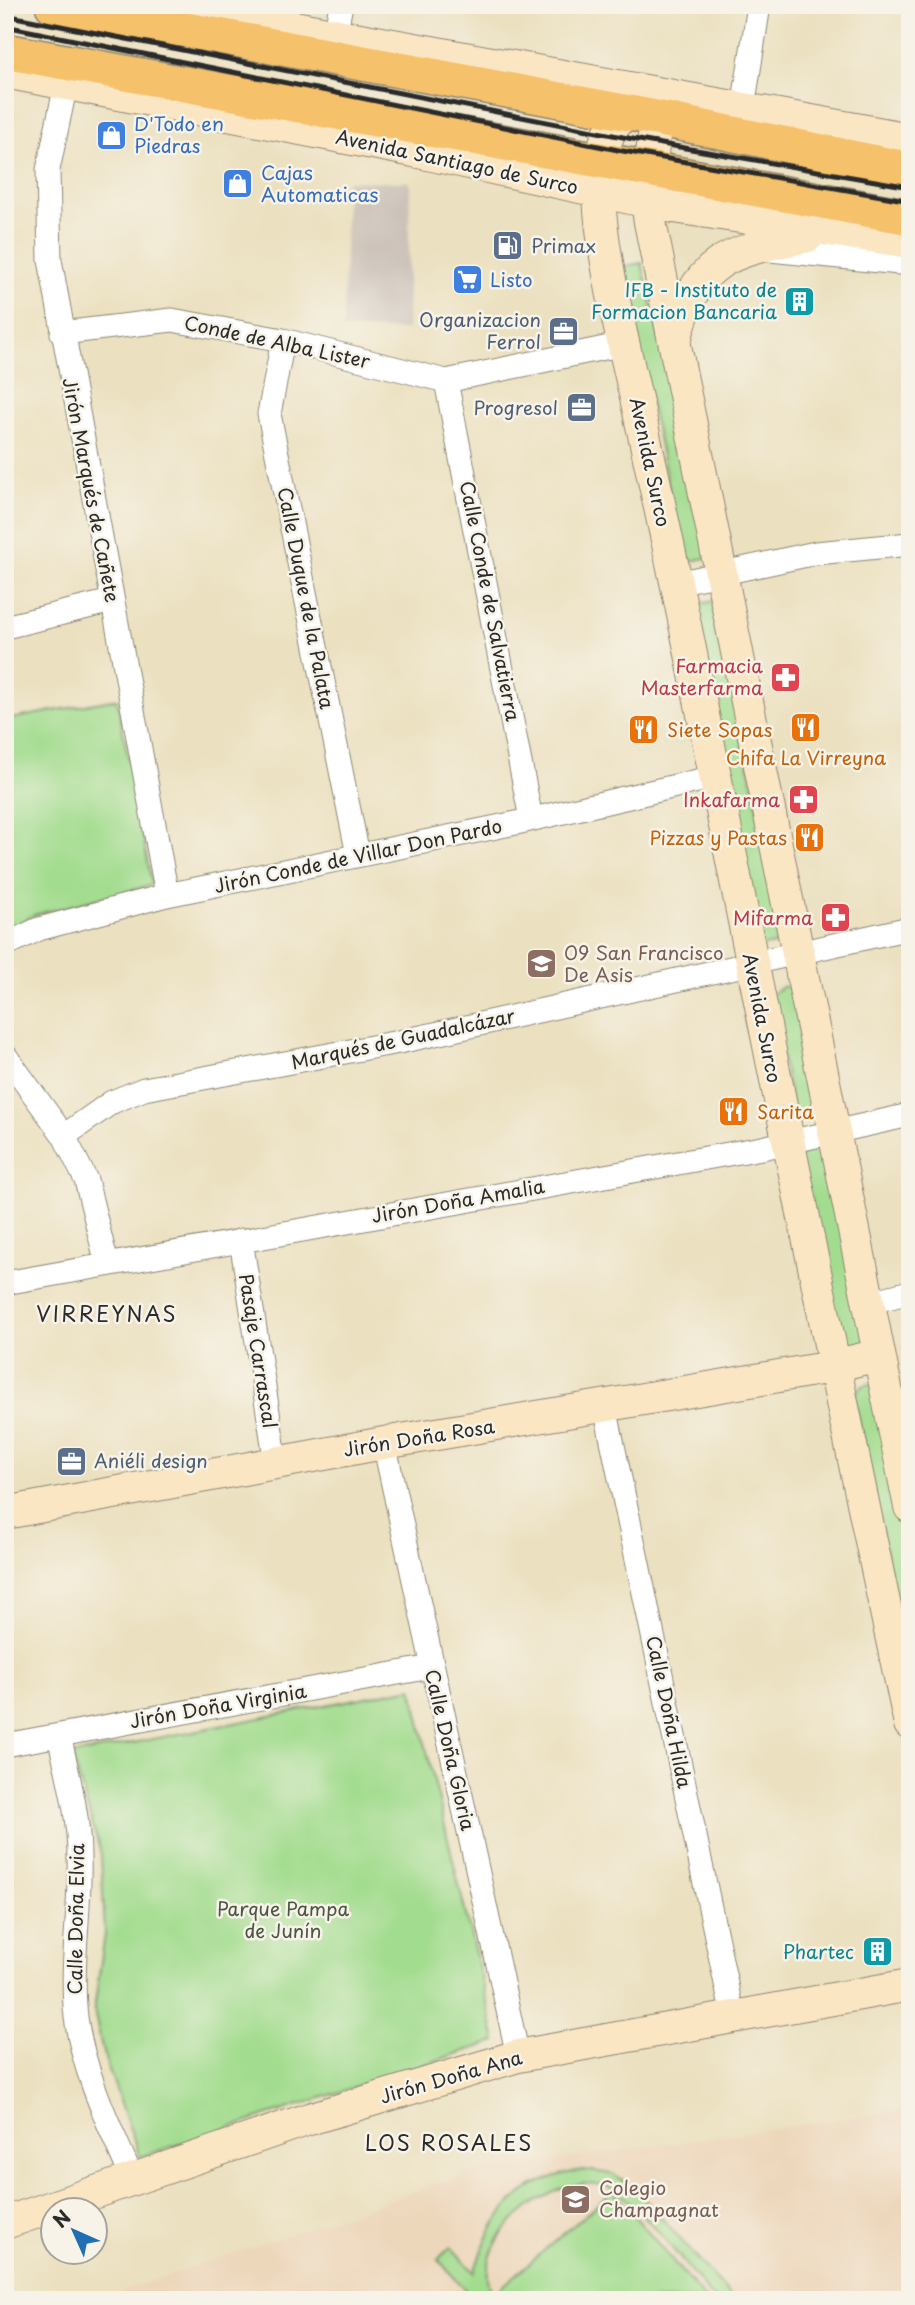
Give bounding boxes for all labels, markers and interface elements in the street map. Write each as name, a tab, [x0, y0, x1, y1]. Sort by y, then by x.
place label: D'Todo en Piedras	[134, 109, 224, 159]
shop icon: D'Todo en Piedras	[94, 118, 128, 152]
street label: Avenida Santiago de Surco	[334, 122, 581, 200]
place label: Cajas Automaticas	[261, 158, 379, 208]
shop icon: Cajas Automaticas	[221, 167, 255, 201]
fuel station icon: Primax	[491, 229, 525, 263]
place label: Primax	[531, 231, 596, 259]
supermarket icon: Listo	[450, 263, 484, 297]
place label: Listo	[490, 265, 533, 293]
place label: IFB - Instituto de Formacion Bancaria	[591, 275, 777, 325]
building icon: IFB - Instituto de Formacion Bancaria	[783, 284, 817, 318]
place label: Organizacion Ferrol	[419, 305, 541, 355]
street label: Conde de Alba Lister	[182, 308, 373, 374]
office icon: Organizacion Ferrol	[547, 314, 581, 348]
street label: Jirón Marqués de Cañete	[56, 375, 128, 605]
office icon: Progresol	[564, 391, 598, 425]
place label: Progresol	[473, 393, 558, 421]
street label: Avenida Surco	[624, 395, 678, 529]
street label: Calle Conde de Salvatierra	[454, 478, 528, 723]
street label: Calle Duque de la Palata	[272, 485, 342, 711]
place label: Farmacia Masterfarma	[641, 651, 763, 701]
pharmacy icon: Farmacia Masterfarma	[769, 660, 803, 694]
restaurant icon: Chifa La Virreyna	[789, 710, 823, 744]
restaurant icon: Siete Sopas	[627, 713, 661, 747]
place label: Siete Sopas	[667, 715, 772, 743]
place label: Chifa La Virreyna	[726, 743, 887, 771]
pharmacy icon: Inkafarma	[786, 783, 820, 817]
place label: Inkafarma	[683, 785, 780, 813]
street label: Jirón Conde de Villar Don Pardo	[211, 811, 504, 899]
restaurant icon: Pizzas y Pastas	[793, 821, 827, 855]
place label: Pizzas y Pastas	[649, 823, 787, 851]
pharmacy icon: Mifarma	[819, 901, 853, 935]
place label: Mifarma	[733, 903, 813, 931]
place label: 09 San Francisco De Asis	[564, 938, 723, 988]
school or university icon: 09 San Francisco De Asis	[524, 947, 558, 981]
street label: Avenida Surco	[737, 951, 789, 1085]
street label: Marqués de Guadalcázar	[288, 1001, 518, 1075]
restaurant icon: Sarita	[717, 1095, 751, 1129]
place label: Sarita	[757, 1097, 814, 1125]
street label: Jirón Doña Amalia	[369, 1171, 547, 1229]
street label: Pasaje Carrascal	[233, 1272, 285, 1430]
district label: VIRREYNAS	[36, 1297, 178, 1329]
street label: Jirón Doña Rosa	[341, 1411, 497, 1463]
office icon: Aniéli design	[54, 1444, 88, 1478]
place label: Aniéli design	[94, 1446, 208, 1474]
street label: Calle Doña Hilda	[640, 1633, 700, 1791]
street label: Calle Doña Gloria	[419, 1666, 483, 1833]
street label: Jirón Doña Virginia	[127, 1676, 309, 1734]
street label: Calle Doña Elvia	[60, 1843, 90, 1995]
park label: Parque Pampa de Junín	[217, 1894, 349, 1944]
building icon: Phartec	[860, 1935, 894, 1969]
place label: Phartec	[783, 1937, 854, 1965]
street label: Jirón Doña Ana	[376, 2042, 525, 2110]
district label: LOS ROSALES	[365, 2126, 533, 2158]
place label: Colegio Champagnat	[599, 2173, 719, 2223]
school or university icon: Colegio Champagnat	[559, 2182, 593, 2216]
north arrow	[38, 2196, 108, 2266]
text: N	[46, 2203, 76, 2233]

